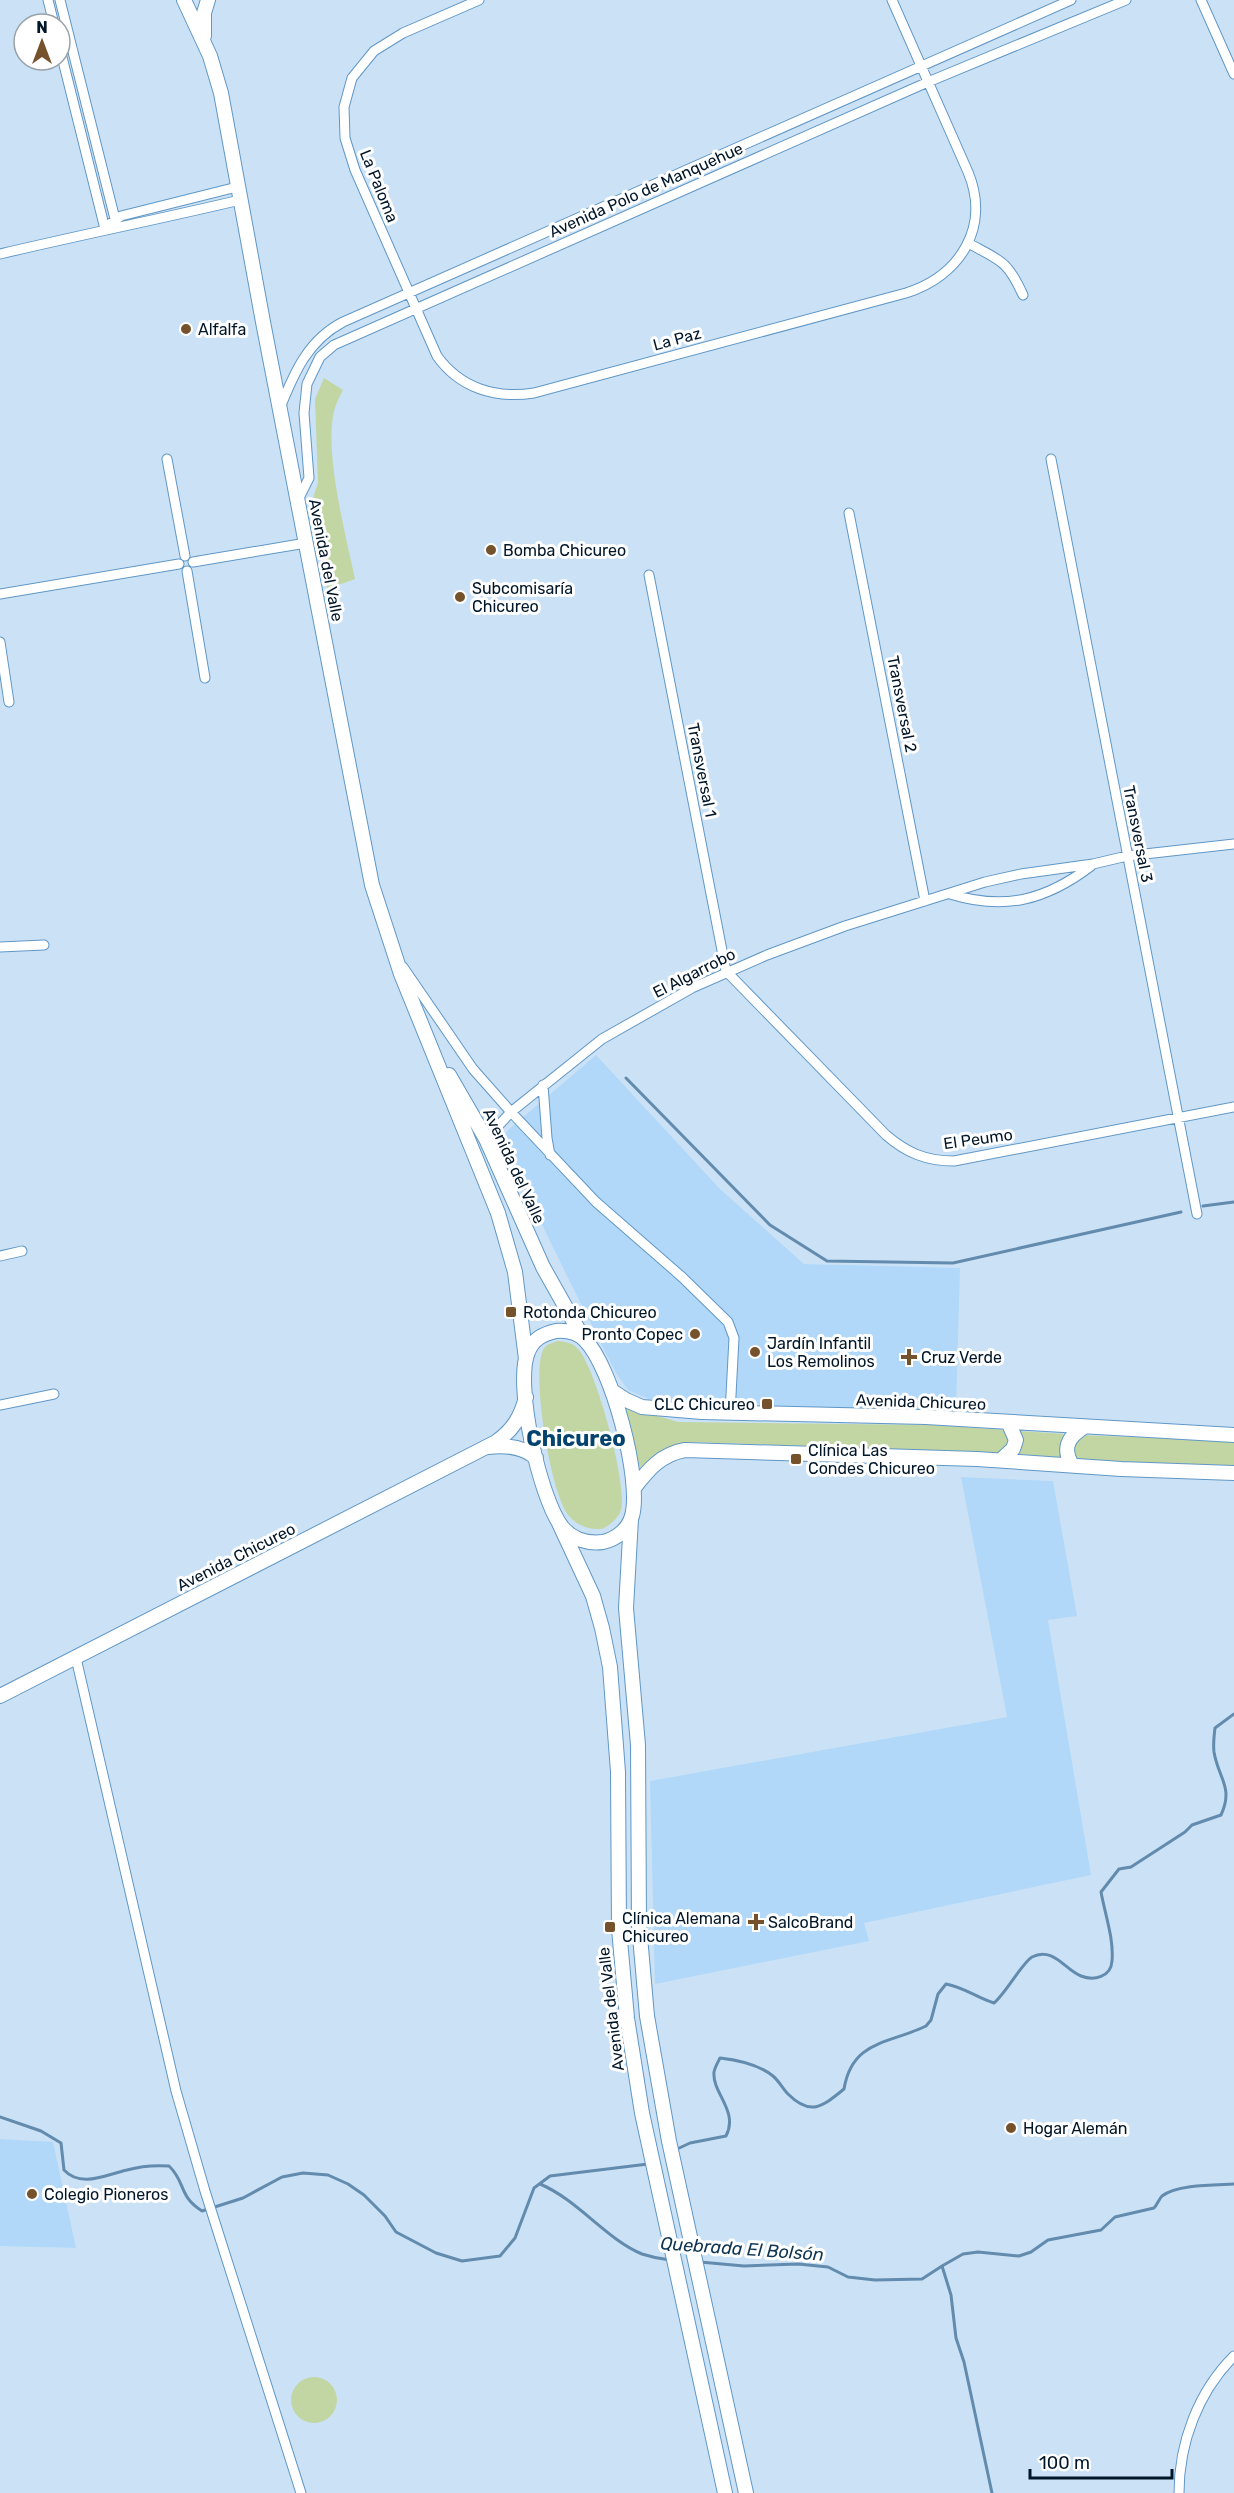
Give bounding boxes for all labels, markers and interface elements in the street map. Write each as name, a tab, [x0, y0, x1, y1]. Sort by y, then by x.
north arrow	[12, 12, 72, 72]
text: N	[36, 18, 48, 37]
street label: Avenida Polo de Manquehue	[546, 139, 746, 241]
street label: La Paloma	[356, 147, 402, 225]
place label: Alfalfa	[198, 320, 246, 339]
marker: Alfalfa	[179, 322, 193, 336]
street label: La Paz	[651, 324, 703, 354]
street label: Avenida del Valle	[305, 497, 347, 623]
place label: Bomba Chicureo	[503, 541, 626, 560]
marker: Bomba Chicureo	[484, 543, 498, 557]
place label: Subcomisaría Chicureo	[472, 579, 573, 616]
marker: Subcomisaría Chicureo	[453, 590, 467, 604]
street label: Transversal 2	[883, 654, 921, 754]
street label: Transversal 1	[684, 721, 720, 819]
street label: Transversal 3	[1119, 784, 1157, 884]
street label: El Algarrobo	[650, 944, 738, 1002]
street label: Avenida del Valle	[479, 1106, 549, 1227]
street label: El Peumo	[942, 1125, 1014, 1153]
place label: Rotonda Chicureo	[523, 1303, 657, 1322]
marker: Rotonda Chicureo	[504, 1305, 518, 1319]
place label: Pronto Copec	[582, 1325, 683, 1344]
marker: Pronto Copec	[688, 1327, 702, 1341]
place label: Jardín Infantil Los Remolinos	[767, 1334, 875, 1371]
marker: Jardín Infantil Los Remolinos	[748, 1345, 762, 1359]
place label: Cruz Verde	[921, 1348, 1002, 1367]
marker: Cruz Verde	[902, 1350, 916, 1364]
street label: Avenida Chicureo	[856, 1390, 986, 1414]
place label: CLC Chicureo	[654, 1395, 755, 1414]
marker: CLC Chicureo	[760, 1397, 774, 1411]
district label: Chicureo	[526, 1425, 626, 1452]
place label: Clínica Las Condes Chicureo	[808, 1441, 935, 1478]
marker: Clínica Las Condes Chicureo	[789, 1452, 803, 1466]
street label: Avenida Chicureo	[174, 1519, 298, 1595]
place label: Clínica Alemana Chicureo	[622, 1909, 740, 1946]
place label: SalcoBrand	[768, 1913, 853, 1932]
marker: SalcoBrand	[749, 1915, 763, 1929]
marker: Clínica Alemana Chicureo	[603, 1920, 617, 1934]
street label: Avenida del Valle	[594, 1946, 628, 2072]
place label: Hogar Alemán	[1023, 2119, 1128, 2138]
marker: Hogar Alemán	[1004, 2121, 1018, 2135]
place label: Colegio Pioneros	[44, 2185, 168, 2204]
marker: Colegio Pioneros	[25, 2187, 39, 2201]
water label: Quebrada El Bolsón	[659, 2232, 825, 2266]
scale bar	[1030, 2442, 1172, 2480]
text: 100 m	[1039, 2452, 1090, 2474]

